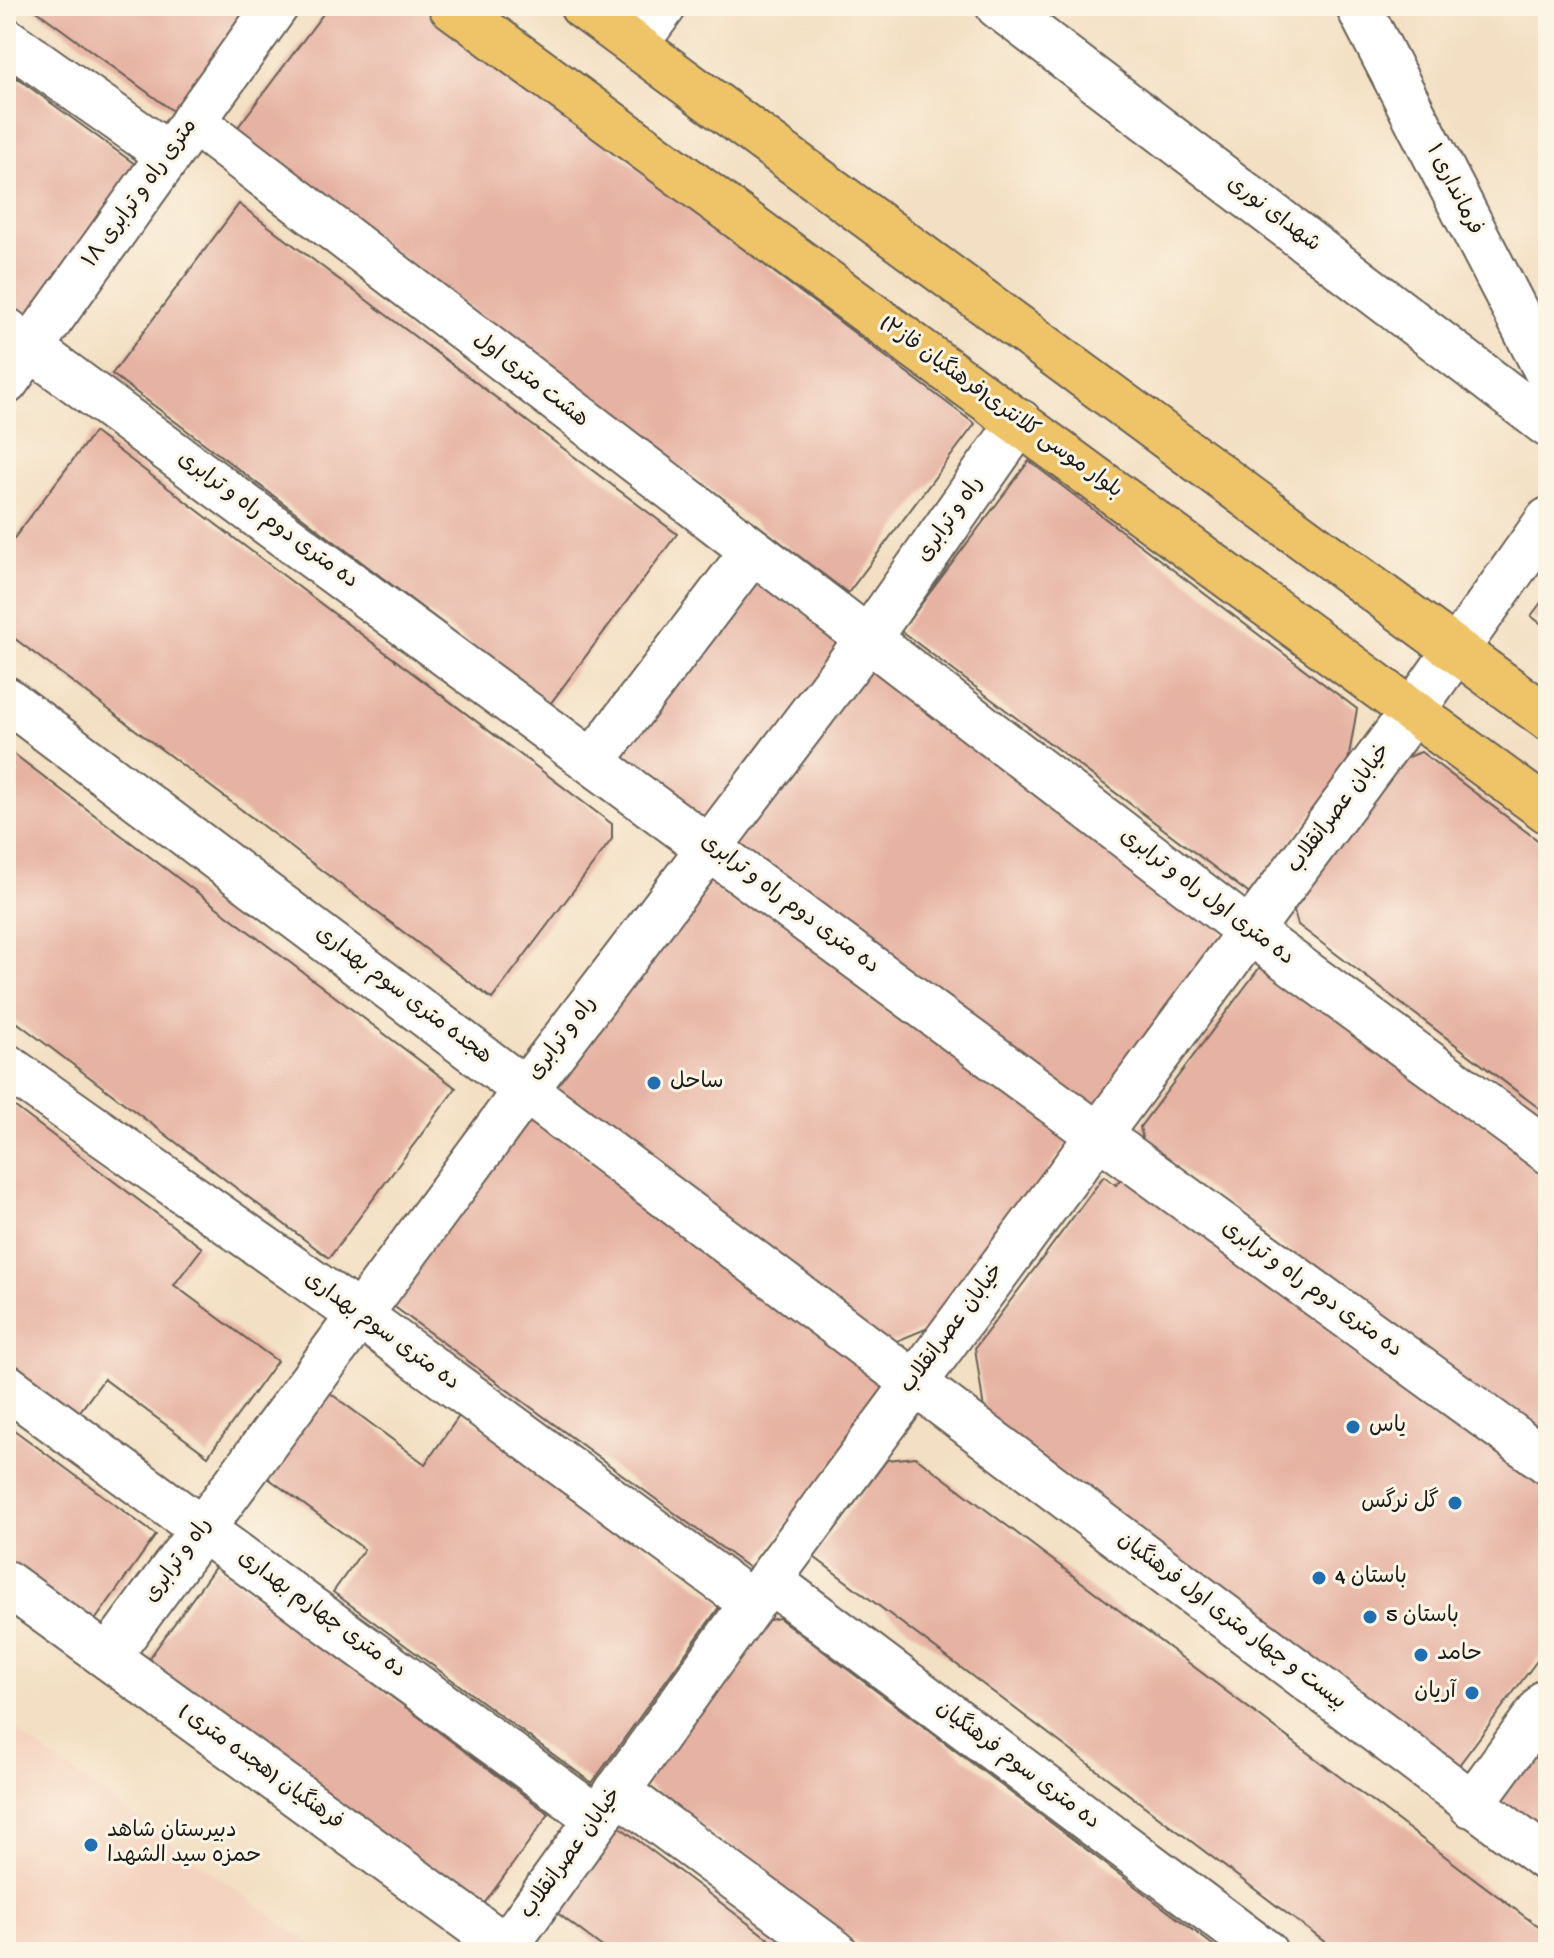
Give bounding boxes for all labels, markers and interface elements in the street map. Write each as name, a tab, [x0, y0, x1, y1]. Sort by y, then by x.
street label: ۱۸ متری راه و ترابری	[78, 115, 204, 273]
street label: فرمانداری ۱	[1419, 140, 1487, 240]
street label: شهدای نوری	[1221, 171, 1325, 259]
street label: بلوار موسی کلانتری(فرهنگیان فاز۲)	[873, 309, 1128, 505]
street label: هشت متری اول	[467, 328, 593, 434]
street label: ده متری دوم راه و ترابری	[171, 447, 362, 596]
street label: راه و ترابری	[912, 472, 990, 568]
street label: خیابان عصرانقلاب	[1283, 739, 1397, 879]
street label: ده متری اول راه و ترابری	[1114, 824, 1298, 972]
street label: ده متری دوم راه و ترابری	[694, 829, 883, 981]
street label: هجده متری سوم بهداری	[309, 921, 496, 1072]
street label: راه و ترابری	[523, 992, 603, 1086]
place label: ساحل	[670, 1070, 724, 1096]
marker: ساحل	[645, 1074, 663, 1092]
street label: ده متری دوم راه و ترابری	[1215, 1216, 1406, 1365]
street label: خیابان عصرانقلاب	[896, 1259, 1010, 1399]
street label: ده متری سوم بهداری	[298, 1267, 464, 1398]
place label: یاس	[1369, 1414, 1406, 1440]
marker: یاس	[1344, 1418, 1362, 1436]
place label: گل نرگس	[1361, 1487, 1439, 1516]
marker: گل نرگس	[1446, 1494, 1464, 1512]
street label: راه و ترابری	[140, 1514, 218, 1608]
street label: بیست و چهار متری اول فرهنگیان	[1112, 1525, 1352, 1716]
street label: ده متری چهارم بهداری	[232, 1545, 410, 1685]
place label: باستان 4	[1335, 1565, 1407, 1591]
marker: باستان 4	[1310, 1569, 1328, 1587]
place label: باستان 5	[1386, 1604, 1459, 1630]
marker: باستان 5	[1361, 1608, 1379, 1626]
place label: حامد	[1437, 1642, 1481, 1668]
marker: حامد	[1412, 1646, 1430, 1664]
place label: آریان	[1414, 1678, 1458, 1706]
marker: آریان	[1463, 1684, 1481, 1702]
street label: ده متری سوم فرهنگیان	[929, 1694, 1106, 1837]
street label: فرهنگیان (هجده متری )	[172, 1697, 349, 1837]
street label: خیابان عصرانقلاب	[516, 1783, 628, 1925]
place label: دبیرستان شاهد حمزه سید الشهدا	[107, 1819, 261, 1870]
marker: دبیرستان شاهد حمزه سید الشهدا	[82, 1836, 100, 1854]

